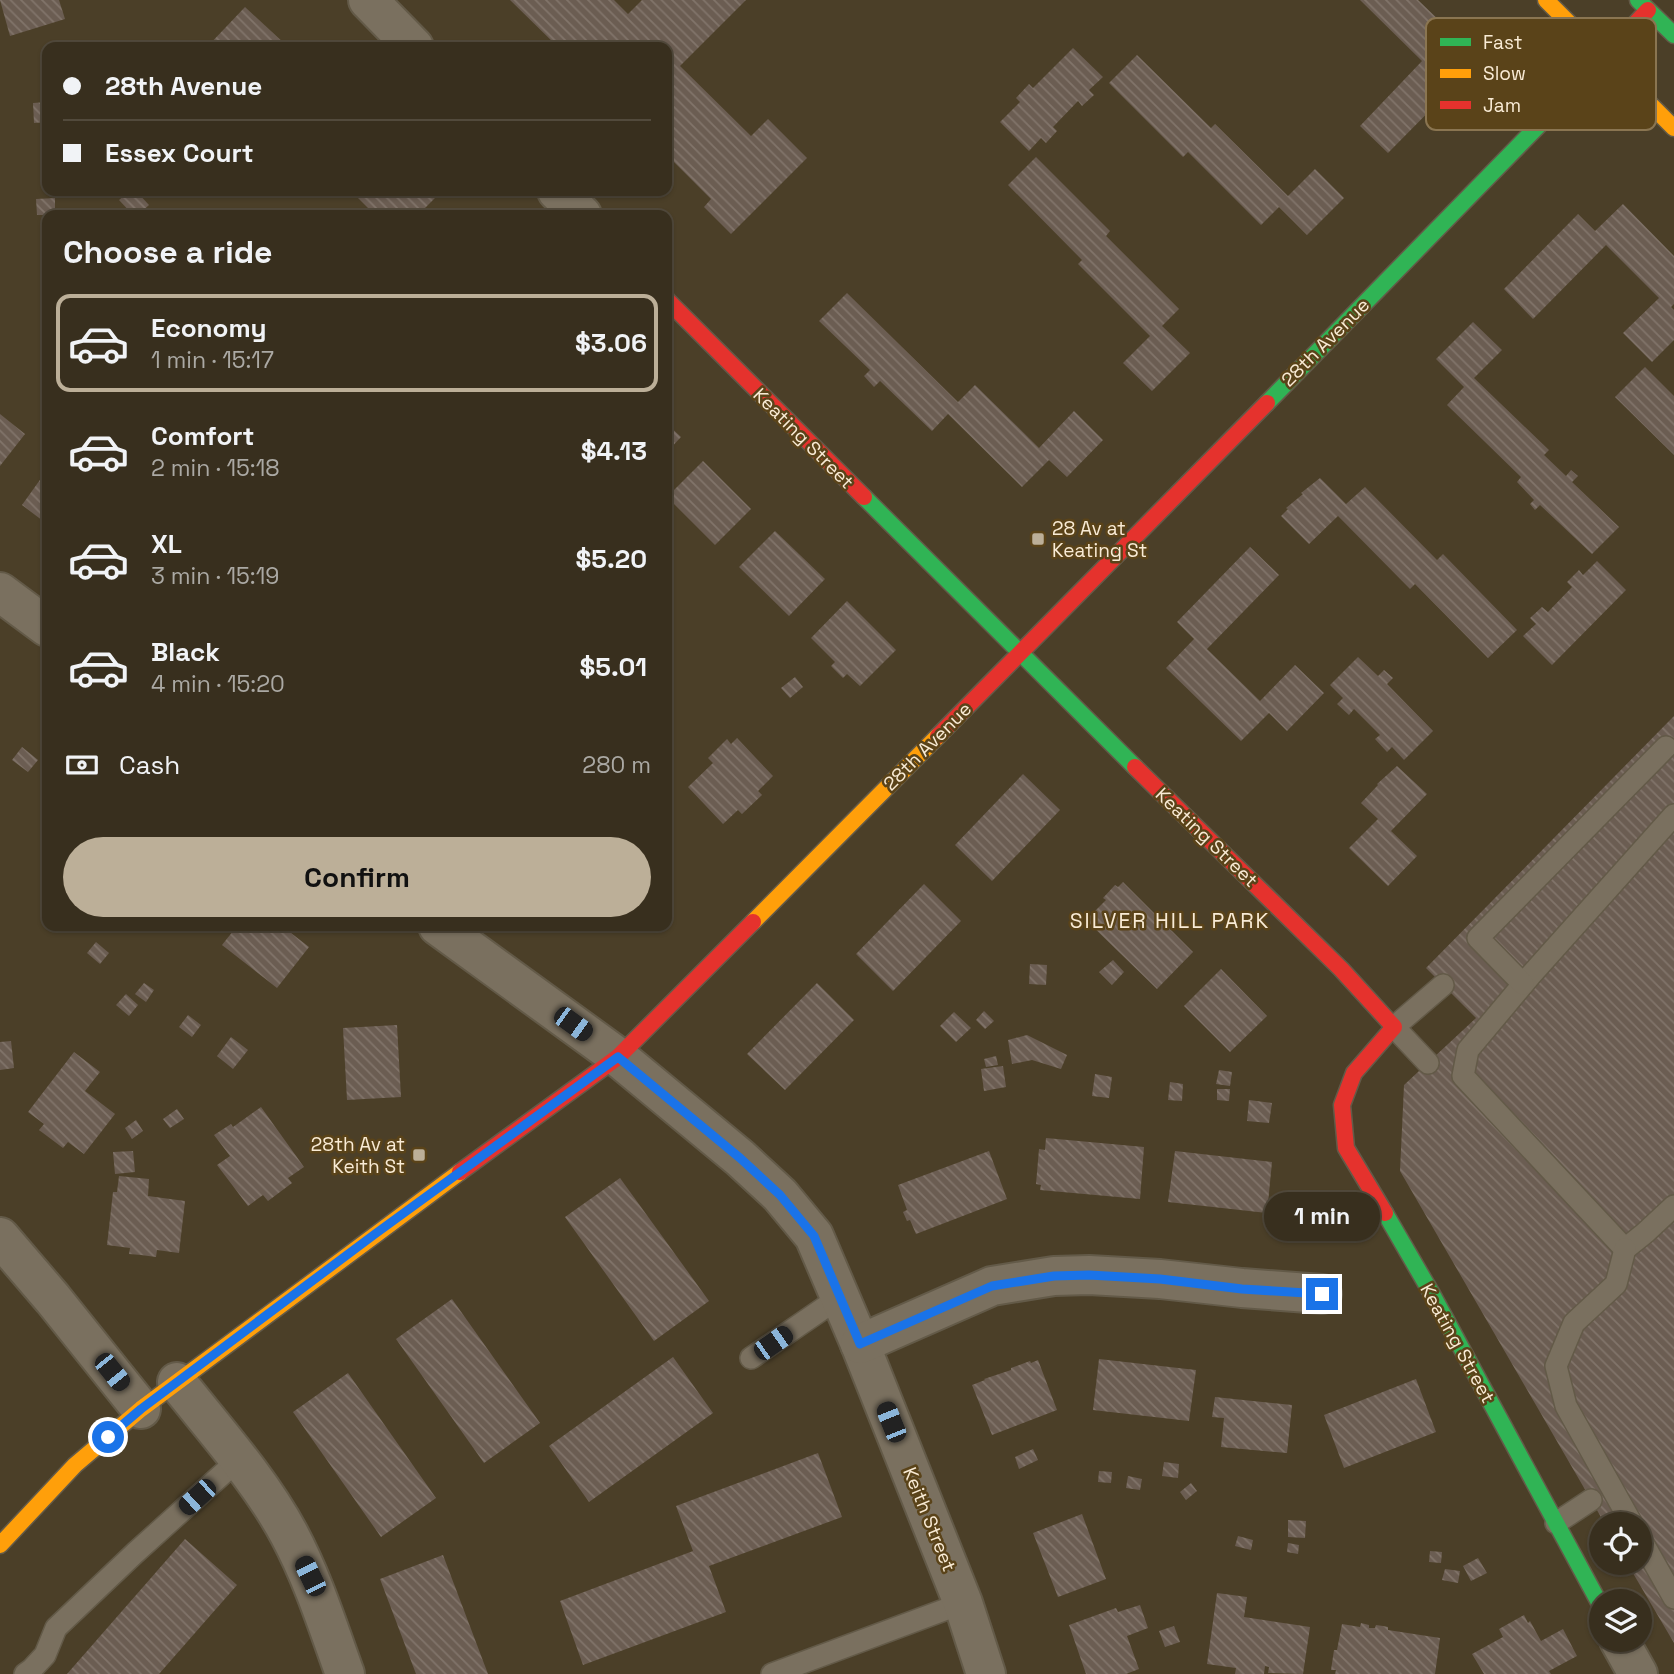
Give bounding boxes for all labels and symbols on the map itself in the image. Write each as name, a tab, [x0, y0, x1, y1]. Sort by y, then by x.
legend	[1426, 18, 1656, 130]
text: Fast	[1483, 30, 1523, 55]
text: Slow	[1483, 61, 1526, 86]
text: Jam	[1483, 93, 1521, 118]
street label: 28th Avenue	[1276, 293, 1375, 392]
street label: Keating Street	[748, 383, 859, 494]
place label: 28 Av at Keating St	[1052, 516, 1147, 563]
marker: 28 Av at Keating St	[1030, 531, 1046, 547]
street label: 28th Avenue	[878, 697, 977, 796]
street label: Keating Street	[1150, 782, 1263, 893]
district label: SILVER HILL PARK	[1070, 907, 1270, 934]
car	[550, 1003, 597, 1045]
place label: 28th Av at Keith St	[311, 1132, 405, 1179]
marker: 28th Av at Keith St	[411, 1147, 427, 1163]
callout: 1 min	[1264, 1192, 1380, 1242]
route end	[1306, 1278, 1338, 1310]
street label: Keating Street	[1414, 1279, 1501, 1407]
car	[750, 1322, 797, 1364]
car	[91, 1349, 134, 1395]
car	[874, 1399, 909, 1445]
route start	[92, 1421, 124, 1453]
street label: Keith Street	[897, 1463, 962, 1575]
car	[175, 1475, 220, 1519]
car	[292, 1553, 329, 1599]

